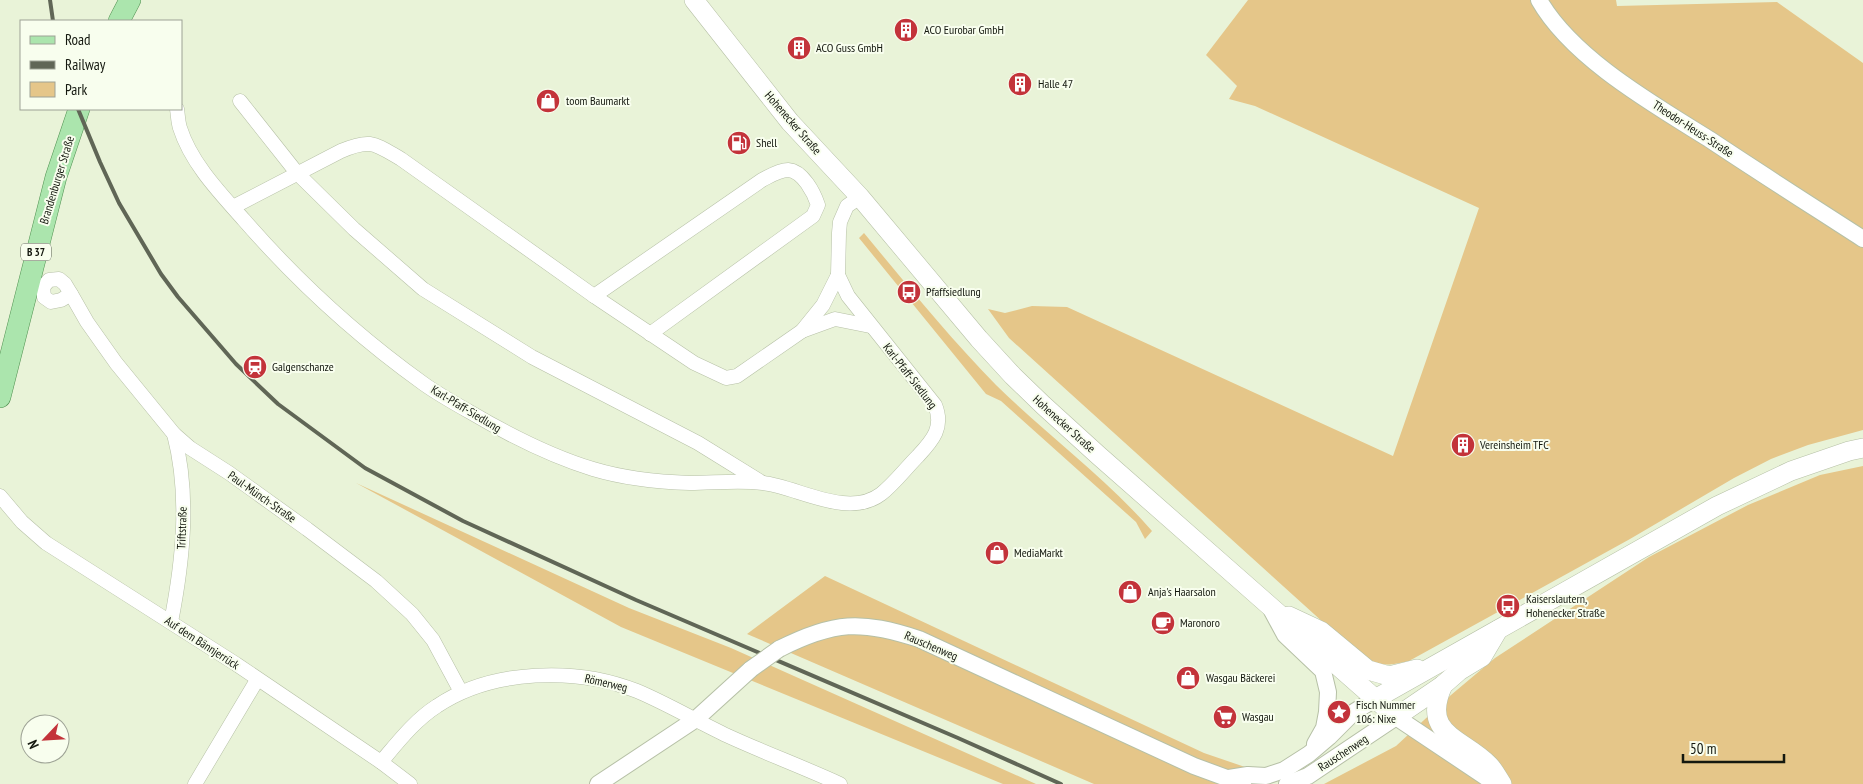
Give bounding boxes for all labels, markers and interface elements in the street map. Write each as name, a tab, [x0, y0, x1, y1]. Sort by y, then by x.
building icon: ACO Eurobar GmbH	[893, 17, 919, 43]
legend	[20, 20, 182, 110]
place label: ACO Eurobar GmbH	[924, 22, 1004, 37]
text: Road	[65, 30, 91, 49]
building icon: ACO Guss GmbH	[786, 35, 812, 61]
place label: ACO Guss GmbH	[816, 40, 883, 55]
text: Railway	[65, 55, 106, 74]
building icon: Halle 47	[1007, 71, 1033, 97]
place label: Halle 47	[1038, 76, 1073, 91]
text: Park	[65, 80, 87, 99]
shop icon: toom Baumarkt	[535, 88, 561, 114]
street label: Hohenecker Straße	[762, 88, 825, 157]
place label: toom Baumarkt	[566, 93, 630, 108]
street label: Theodor-Heuss-Straße	[1650, 97, 1737, 160]
fuel station icon: Shell	[726, 130, 752, 156]
street label: Brandenburger Straße	[36, 134, 77, 226]
place label: Shell	[756, 135, 777, 150]
road number: B 37	[21, 243, 51, 260]
bus stop icon: Pfaffsiedlung	[896, 279, 922, 305]
place label: Pfaffsiedlung	[926, 284, 981, 299]
street label: Karl-Pfaff-Siedlung	[880, 340, 941, 412]
station icon: Galgenschanze	[242, 354, 268, 380]
place label: Galgenschanze	[272, 359, 334, 374]
street label: Karl-Pfaff-Siedlung	[428, 382, 504, 435]
street label: Hohenecker Straße	[1030, 392, 1099, 456]
building icon: Vereinsheim TFC	[1450, 432, 1476, 458]
place label: Vereinsheim TFC	[1479, 437, 1549, 452]
street label: Paul-Münch-Straße	[225, 468, 299, 526]
street label: Triftstraße	[173, 506, 190, 550]
shop icon: MediaMarkt	[984, 540, 1010, 566]
place label: MediaMarkt	[1014, 545, 1064, 560]
shop icon: Anja's Haarsalon	[1117, 579, 1143, 605]
place label: Anja's Haarsalon	[1148, 584, 1216, 599]
place label: Kaiserslautern, Hohenecker Straße	[1526, 591, 1605, 620]
bus stop icon: Kaiserslautern, Hohenecker Straße	[1495, 593, 1521, 619]
cafe icon: Maronoro	[1150, 610, 1176, 636]
street label: Auf dem Bännjerrück	[162, 613, 243, 673]
place label: Maronoro	[1180, 615, 1220, 630]
street label: Rauschenweg	[902, 628, 960, 664]
shop icon: Wasgau Bäckerei	[1175, 665, 1201, 691]
street label: Römerweg	[583, 670, 629, 695]
place label: Wasgau Bäckerei	[1206, 670, 1275, 685]
place label: Fisch Nummer 106: Nixe	[1356, 697, 1416, 726]
place icon: Fisch Nummer 106: Nixe	[1326, 699, 1352, 725]
supermarket icon: Wasgau	[1212, 704, 1238, 730]
place label: Wasgau	[1242, 709, 1274, 724]
north arrow	[20, 714, 70, 764]
street label: Rauschenweg	[1315, 731, 1371, 774]
scale bar	[1683, 732, 1784, 764]
text: N	[23, 737, 43, 752]
text: 50 m	[1690, 739, 1716, 758]

